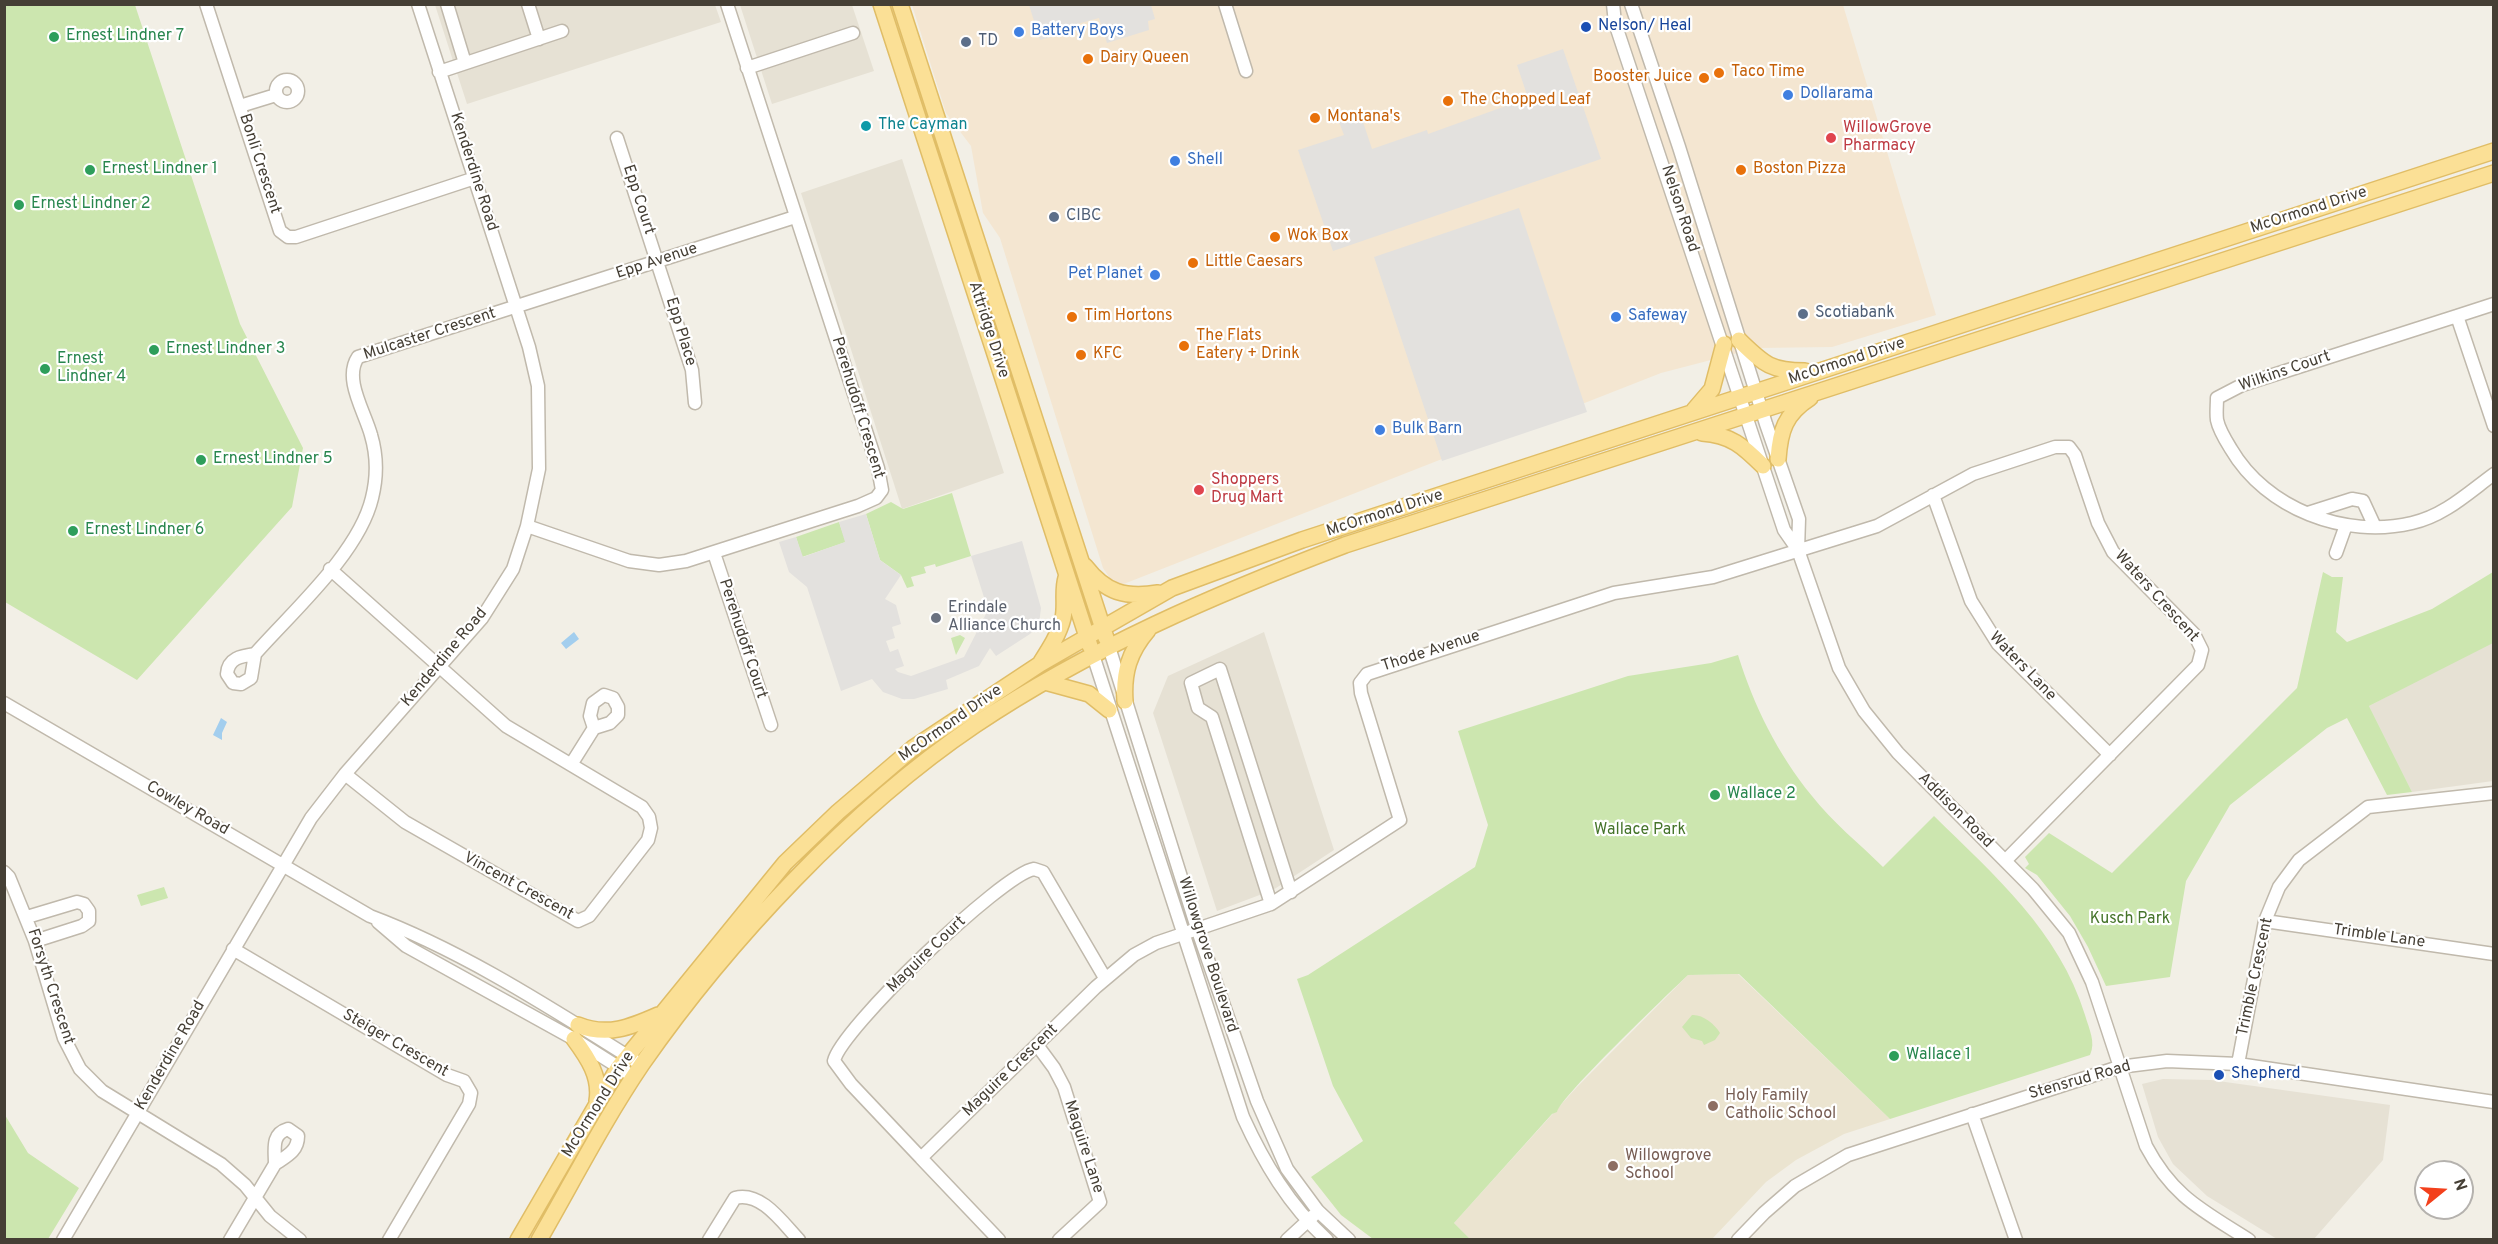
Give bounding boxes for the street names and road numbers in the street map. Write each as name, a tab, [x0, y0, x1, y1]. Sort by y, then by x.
street label: Kenderdine Road	[445, 110, 501, 234]
street label: Bonli Crescent	[234, 111, 284, 217]
street label: Epp Court	[618, 163, 658, 237]
street label: Nelson Road	[1656, 163, 1702, 255]
street label: McOrmond Drive	[2248, 183, 2370, 239]
street label: Epp Avenue	[614, 240, 700, 284]
street label: Attridge Drive	[963, 279, 1013, 381]
street label: Epp Place	[660, 295, 700, 369]
street label: Mulcaster Crescent	[361, 305, 499, 365]
street label: McOrmond Drive	[1786, 334, 1908, 390]
street label: Perehudoff Crescent	[826, 335, 888, 481]
street label: Wilkins Court	[2237, 347, 2333, 397]
street label: McOrmond Drive	[1324, 486, 1446, 542]
street label: Waters Crescent	[2110, 547, 2202, 647]
street label: Perehudoff Court	[714, 577, 770, 701]
street label: Kenderdine Road	[398, 605, 492, 711]
street label: Thode Avenue	[1379, 627, 1483, 677]
street label: Waters Lane	[1984, 628, 2060, 706]
street label: McOrmond Drive	[896, 681, 1006, 767]
street label: Addison Road	[1913, 769, 1997, 853]
street label: Cowley Road	[142, 778, 232, 840]
street label: Vincent Crescent	[460, 849, 576, 925]
street label: Willowgrove Boulevard	[1173, 875, 1241, 1035]
street label: Maguire Court	[884, 913, 970, 997]
street label: Trimble Crescent	[2234, 916, 2278, 1038]
street label: Trimble Lane	[2332, 921, 2426, 953]
street label: Forsyth Crescent	[22, 927, 78, 1047]
street label: Kenderdine Road	[132, 998, 210, 1114]
street label: Steiger Crescent	[339, 1006, 451, 1082]
street label: Maguire Crescent	[959, 1021, 1063, 1121]
street label: McOrmond Drive	[559, 1048, 639, 1162]
street label: Stensrud Road	[2027, 1057, 2133, 1105]
street label: Maguire Lane	[1059, 1098, 1107, 1196]

